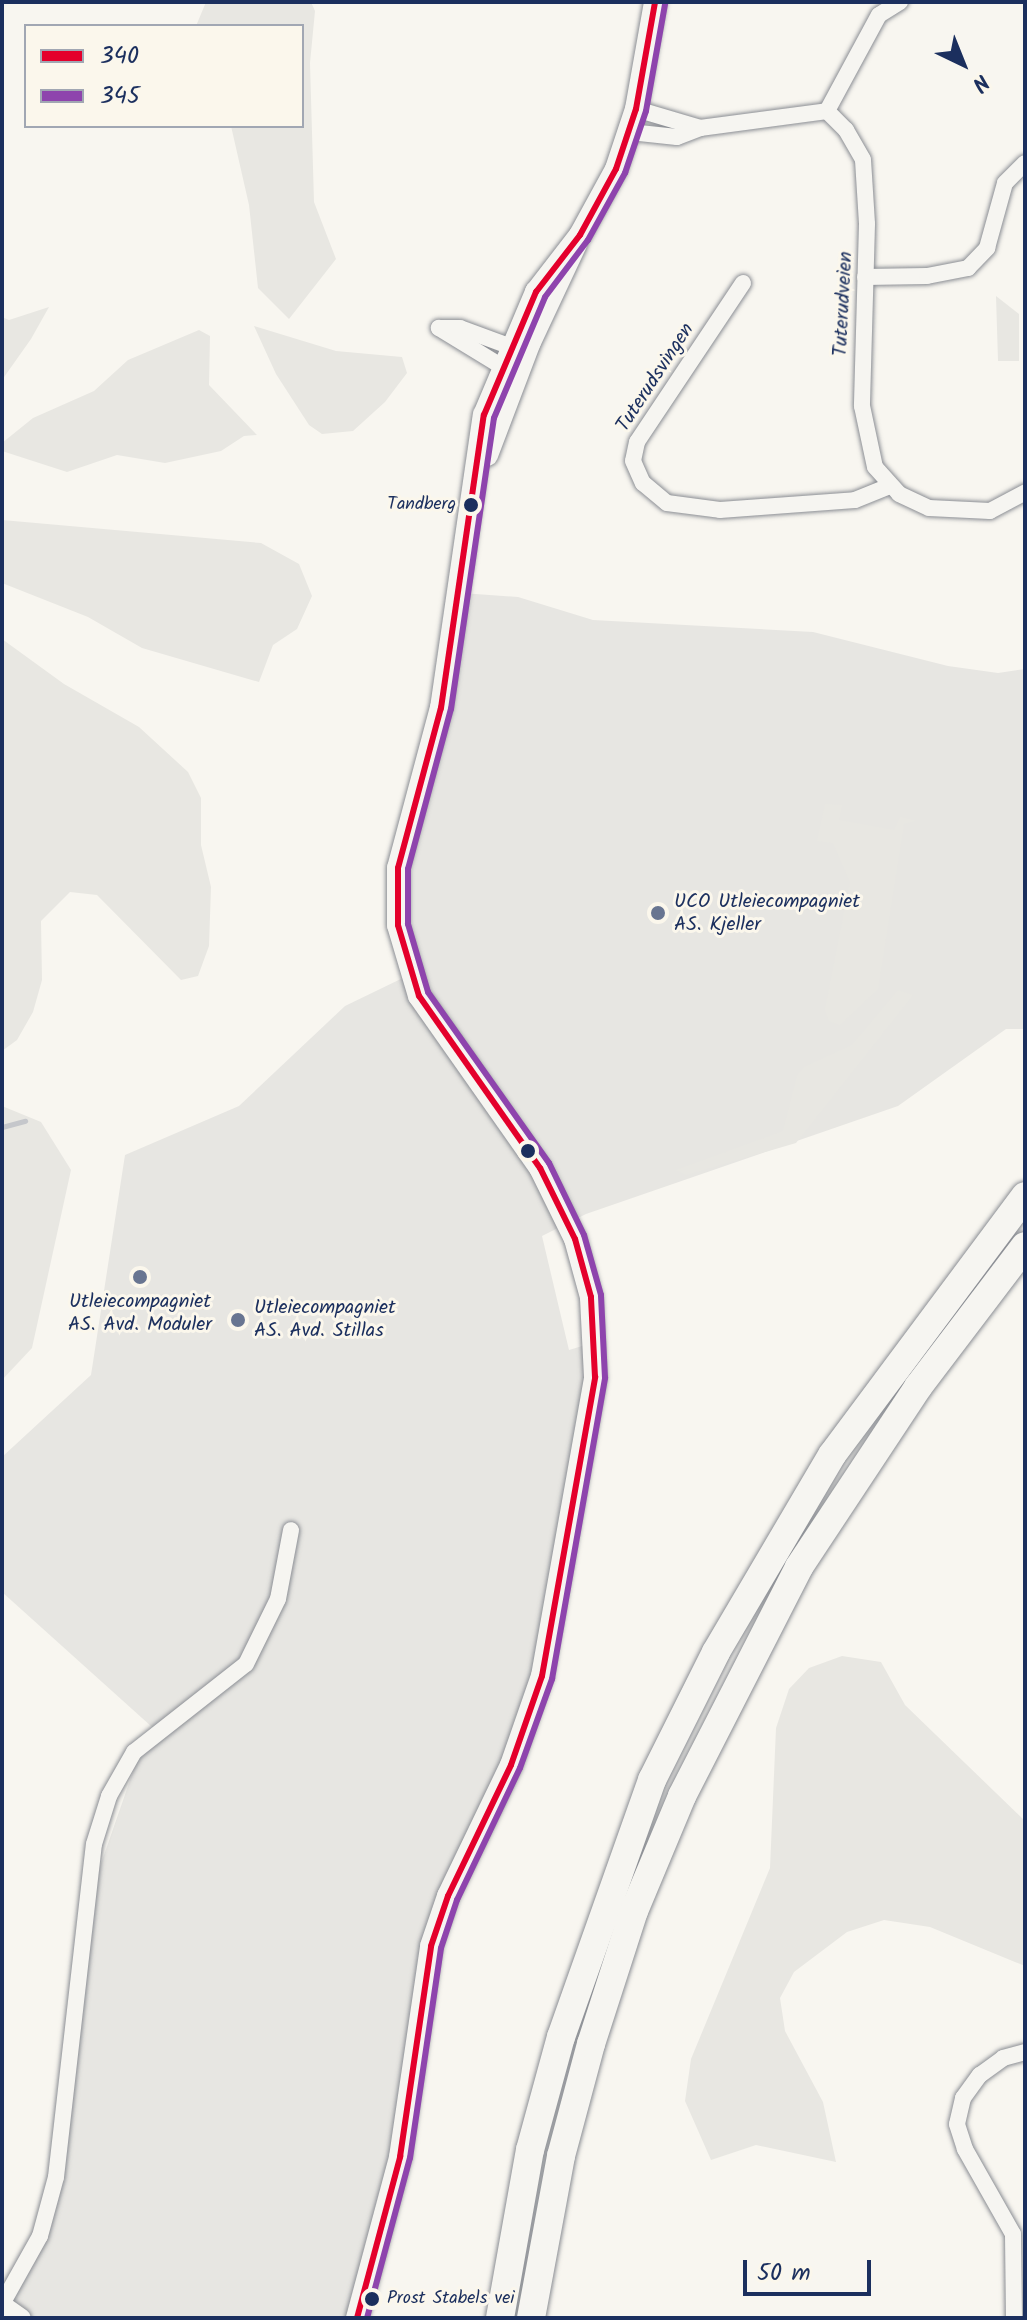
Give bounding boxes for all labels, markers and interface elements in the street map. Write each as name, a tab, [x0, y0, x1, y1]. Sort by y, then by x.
legend	[24, 24, 304, 128]
north arrow	[923, 24, 1003, 104]
text: 340	[100, 37, 139, 76]
text: N	[963, 64, 997, 99]
text: 345	[100, 77, 140, 116]
street label: Tuterudveien	[829, 251, 859, 357]
street label: Tuterudsvingen	[612, 319, 700, 437]
place label: Tandberg	[387, 494, 456, 516]
marker: Tandberg	[463, 497, 479, 513]
place label: UCO Utleiecompagniet AS. Kjeller	[674, 890, 860, 937]
marker: UCO Utleiecompagniet AS. Kjeller	[649, 904, 667, 922]
unlabelled marker	[520, 1143, 536, 1159]
marker: Utleiecompagniet AS. Avd. Moduler	[131, 1268, 149, 1286]
place label: Utleiecompagniet AS. Avd. Moduler	[68, 1290, 212, 1337]
place label: Utleiecompagniet AS. Avd. Stillas	[254, 1296, 396, 1343]
marker: Utleiecompagniet AS. Avd. Stillas	[229, 1311, 247, 1329]
scale bar	[747, 2244, 875, 2294]
text: 50 m	[757, 2254, 811, 2293]
place label: Prost Stabels vei	[387, 2288, 515, 2310]
marker: Prost Stabels vei	[364, 2291, 380, 2307]

